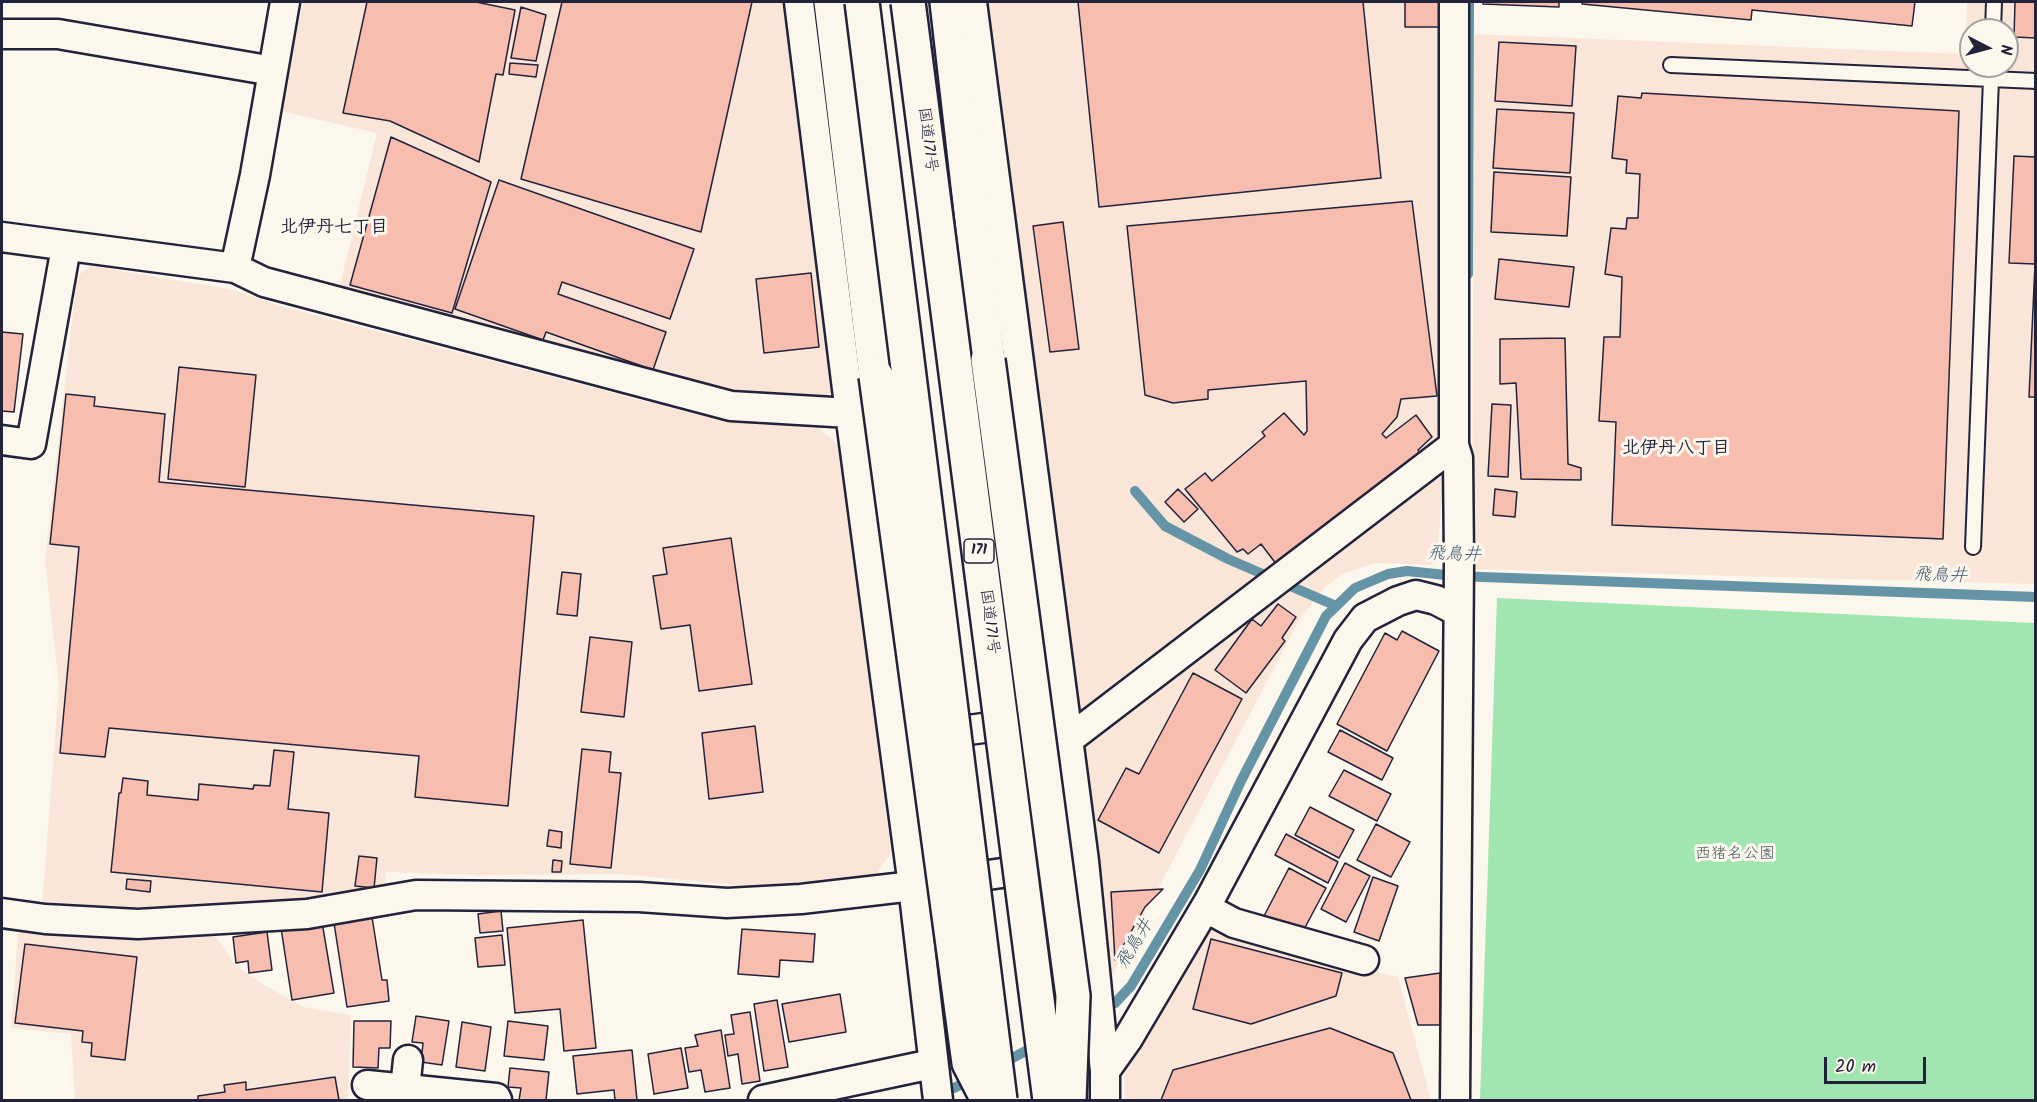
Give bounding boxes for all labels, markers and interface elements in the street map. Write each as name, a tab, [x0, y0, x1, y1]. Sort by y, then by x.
north arrow	[1959, 18, 2019, 78]
text: N	[1992, 43, 2018, 56]
street label: 国道171号	[912, 106, 940, 174]
district label: 北伊丹七丁目	[280, 218, 388, 240]
district label: 北伊丹八丁目	[1622, 439, 1730, 461]
road number: 171	[964, 539, 994, 563]
water label: 飛鳥井	[1427, 544, 1481, 568]
water label: 飛鳥井	[1913, 565, 1967, 589]
street label: 国道171号	[974, 588, 1002, 656]
park label: 西猪名公園	[1695, 845, 1775, 865]
water label: 飛鳥井	[1113, 916, 1159, 974]
scale bar	[1827, 1045, 1929, 1083]
text: 20 m	[1835, 1053, 1876, 1082]

